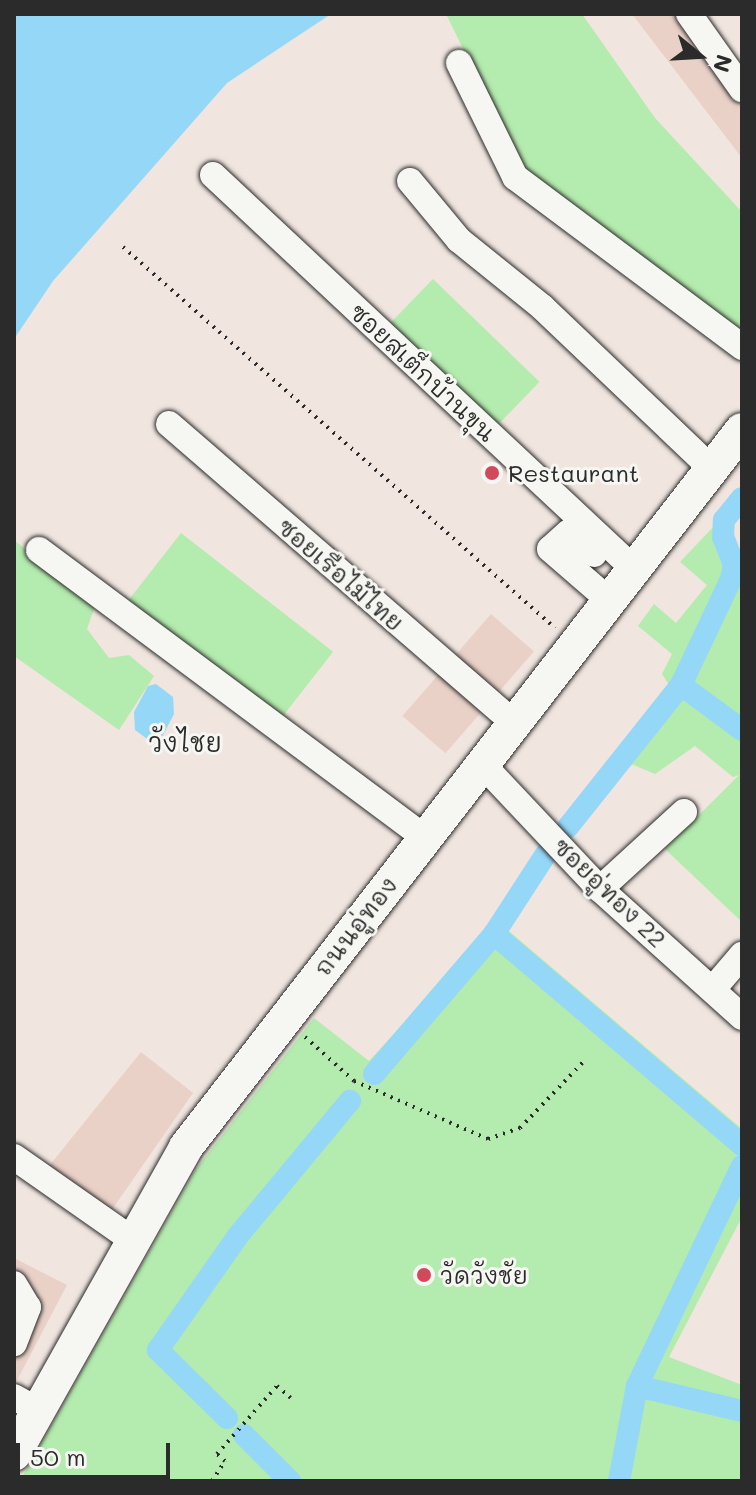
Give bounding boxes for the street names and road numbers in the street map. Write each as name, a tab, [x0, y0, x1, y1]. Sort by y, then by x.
street label: ซอยสเต็กบ้านขุน	[344, 297, 502, 447]
street label: ซอยเรือไม้ไทย	[272, 512, 410, 636]
street label: ซอยอู่ทอง 22	[548, 831, 672, 953]
street label: ถนนอู่ทอง	[307, 871, 403, 981]

